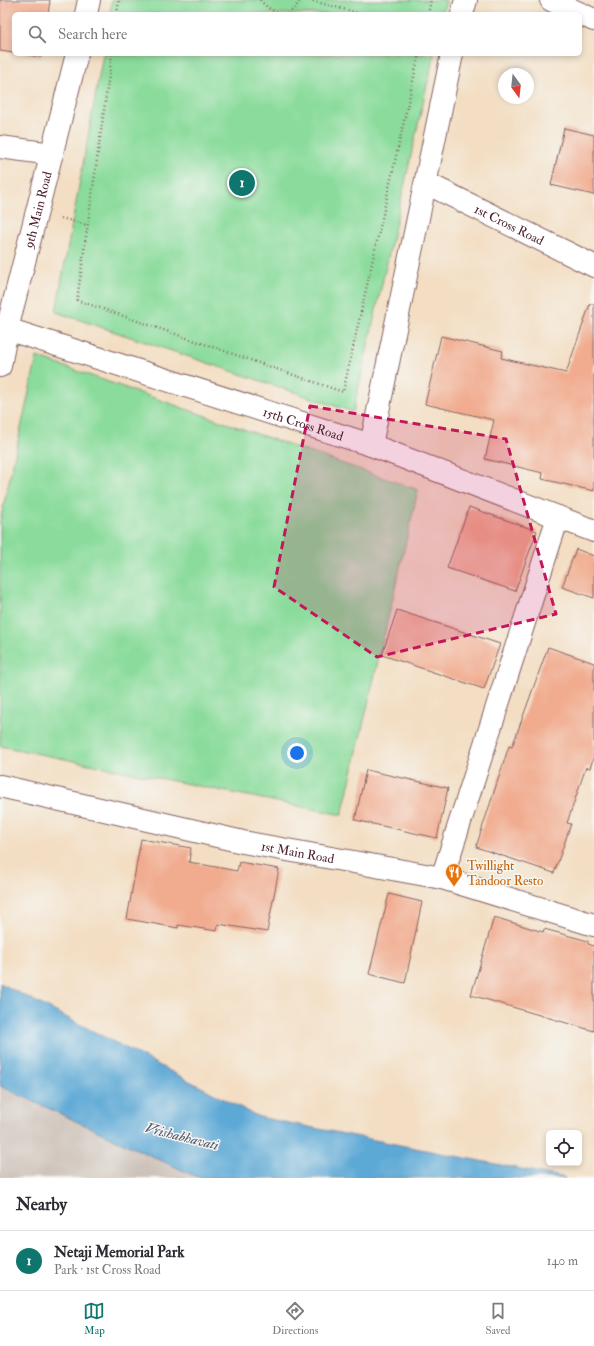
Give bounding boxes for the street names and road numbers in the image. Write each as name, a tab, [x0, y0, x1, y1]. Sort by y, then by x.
street label: 9th Main Road	[21, 169, 56, 251]
street label: 1st Cross Road	[472, 201, 547, 249]
street label: 15th Cross Road	[261, 404, 346, 445]
street label: 1st Main Road	[260, 838, 336, 867]

